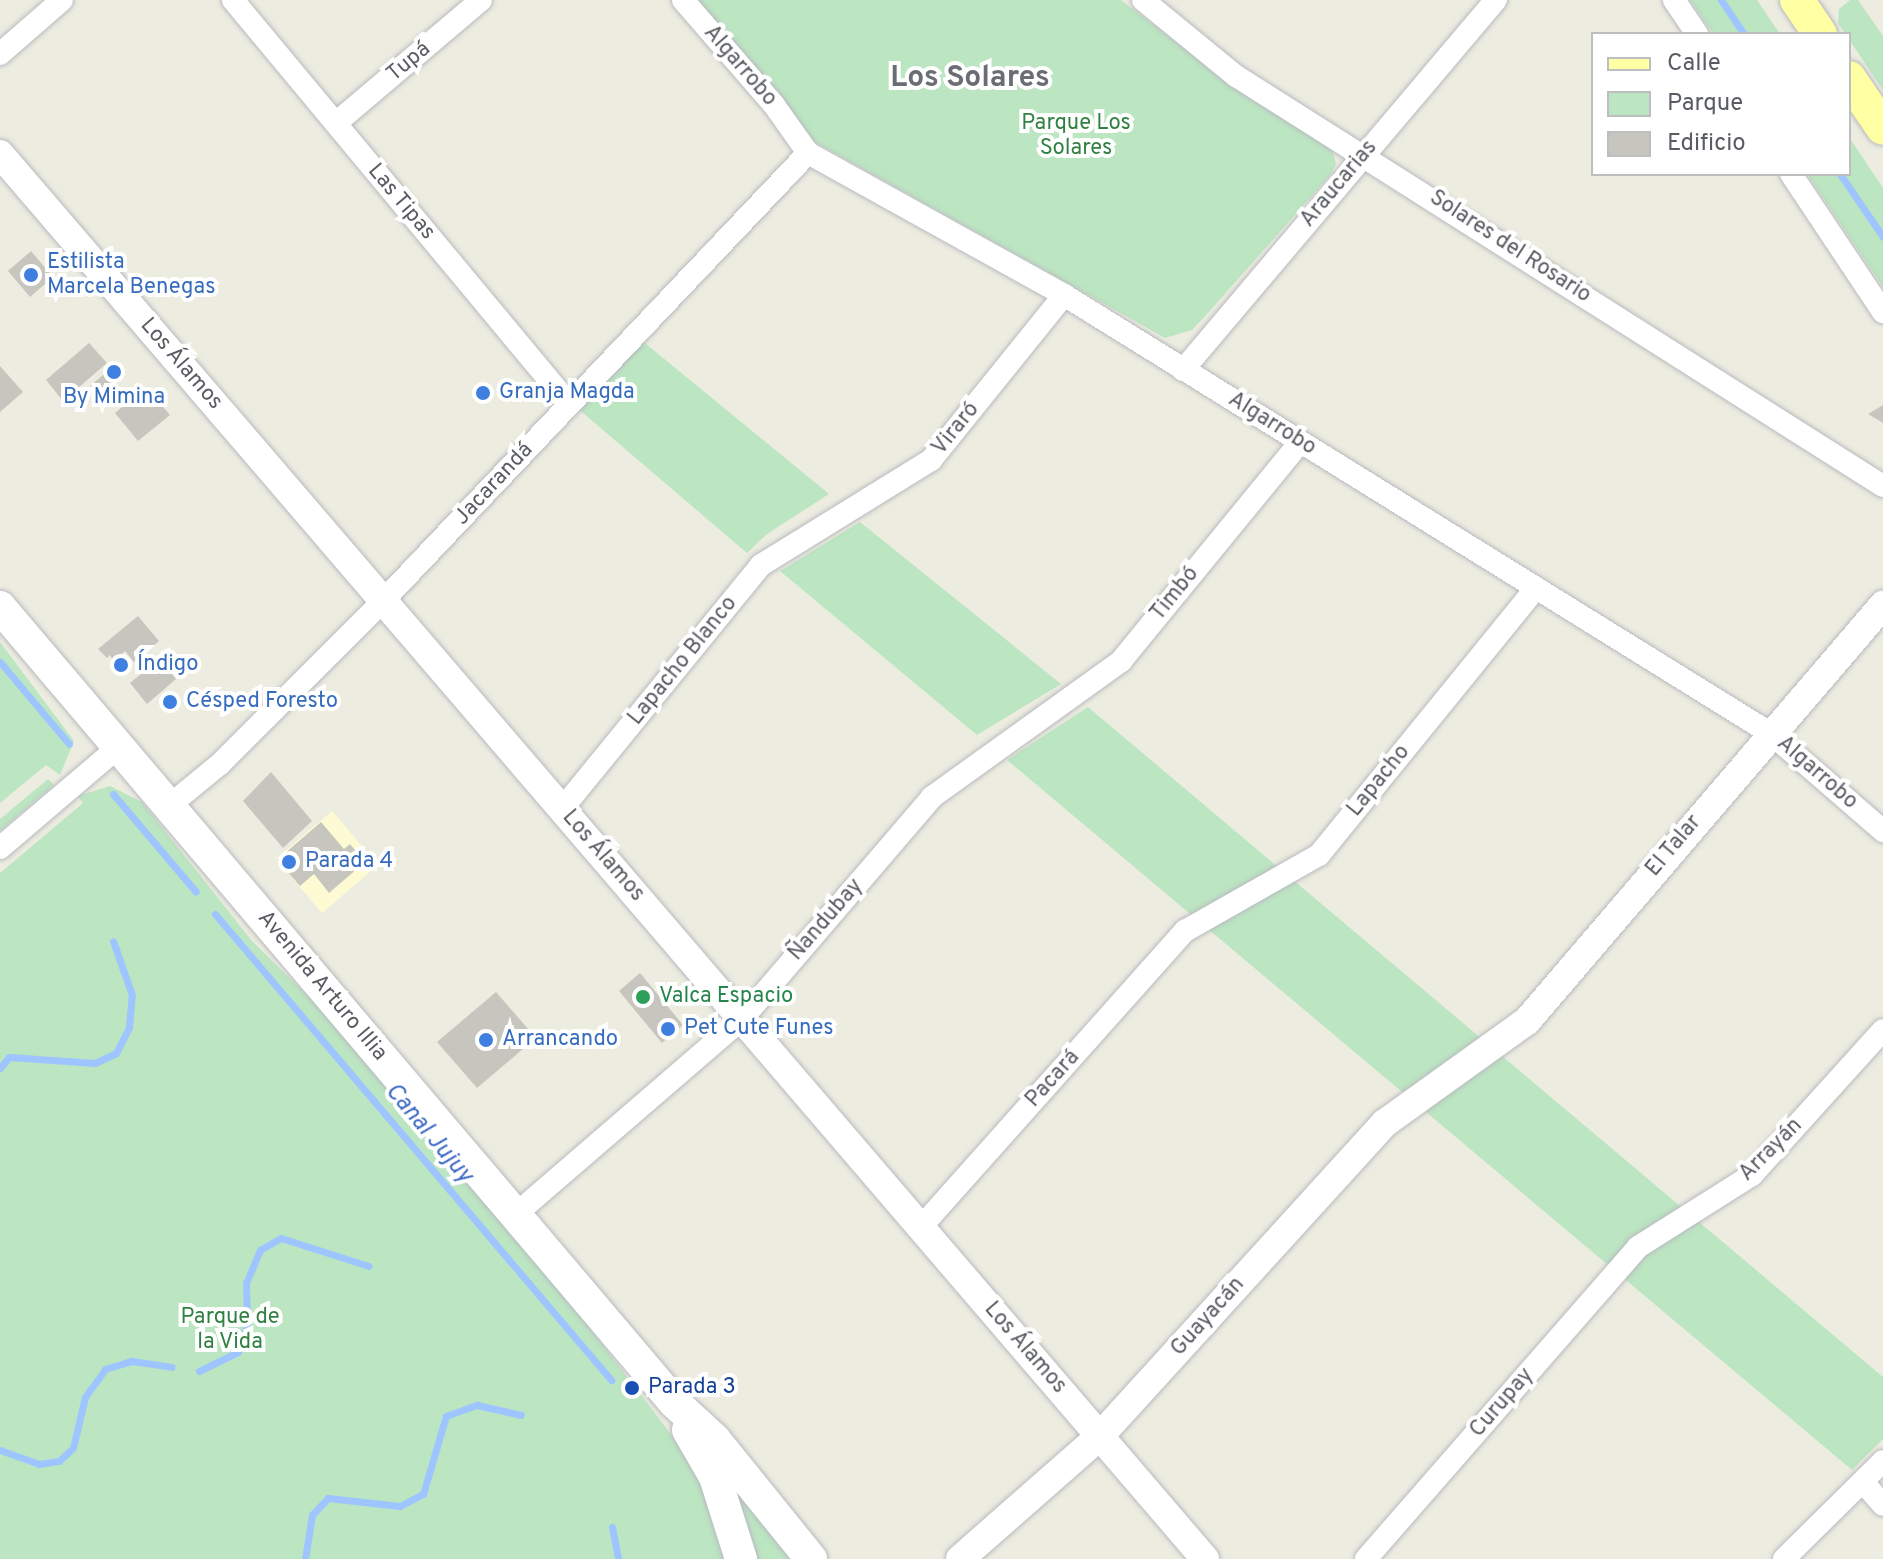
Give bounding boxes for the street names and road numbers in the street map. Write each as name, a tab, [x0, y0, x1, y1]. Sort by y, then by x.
street label: Algarrobo	[698, 20, 782, 112]
street label: Tupá	[382, 36, 436, 88]
street label: Araucarias	[1295, 135, 1383, 233]
street label: Las Tipas	[361, 158, 441, 246]
street label: Solares del Rosario	[1424, 185, 1596, 309]
street label: Los Álamos	[134, 312, 228, 416]
street label: Algarrobo	[1223, 387, 1321, 461]
street label: Viraró	[927, 397, 985, 461]
street label: Jacarandá	[449, 437, 539, 531]
street label: Timbó	[1145, 562, 1205, 626]
street label: Lapacho Blanco	[623, 591, 743, 731]
street label: Algarrobo	[1771, 731, 1863, 815]
street label: Lapacho	[1342, 740, 1416, 822]
street label: Los Álamos	[556, 804, 650, 908]
street label: El Talar	[1640, 809, 1708, 883]
street label: Ñandubay	[783, 874, 869, 966]
street label: Avenida Arturo Illia	[251, 905, 393, 1067]
street label: Pacará	[1020, 1045, 1086, 1113]
street label: Arrayán	[1734, 1113, 1808, 1187]
street label: Guayacán	[1166, 1272, 1250, 1362]
street label: Los Álamos	[978, 1296, 1072, 1400]
street label: Curupay	[1465, 1363, 1539, 1443]

